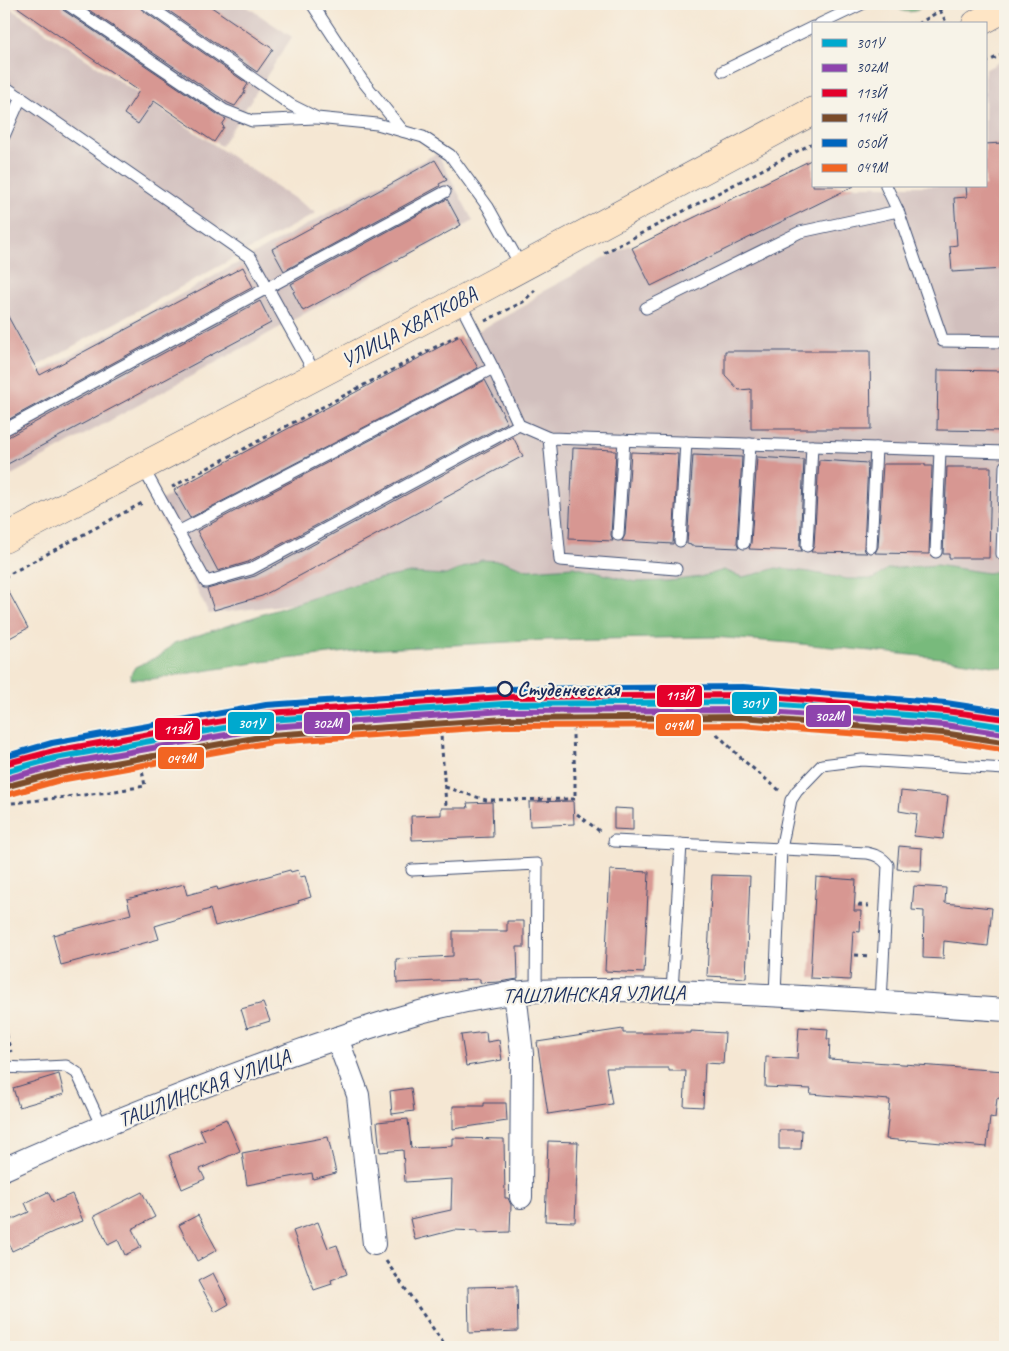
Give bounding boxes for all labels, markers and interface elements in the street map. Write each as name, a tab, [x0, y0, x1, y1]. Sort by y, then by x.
legend	[812, 22, 986, 188]
text: 301У	[856, 34, 886, 53]
text: 302М	[856, 58, 888, 77]
text: 113Й	[856, 83, 888, 103]
text: 114Й	[856, 107, 888, 127]
text: 050Й	[856, 133, 888, 153]
text: 049М	[856, 158, 888, 177]
street label: УЛИЦА ХВАТКОВА	[337, 280, 482, 374]
place label: Студенческая	[517, 676, 621, 702]
marker: Студенческая	[497, 681, 513, 697]
line badge: 113Й	[656, 684, 703, 708]
text: 113Й	[665, 686, 696, 704]
line badge: 301У	[731, 691, 778, 715]
text: 301У	[741, 695, 770, 712]
line badge: 302М	[805, 704, 852, 728]
text: 302М	[814, 708, 845, 725]
line badge: 301У	[227, 711, 275, 735]
line badge: 302М	[303, 711, 351, 735]
line badge: 049М	[655, 713, 702, 737]
text: 301У	[238, 715, 267, 732]
text: 302М	[312, 715, 343, 732]
line badge: 113Й	[154, 717, 201, 741]
text: 049М	[664, 717, 694, 734]
text: 113Й	[163, 720, 194, 738]
line badge: 049М	[157, 746, 205, 770]
text: 049М	[167, 750, 197, 767]
street label: ТАШЛИНСКАЯ УЛИЦА	[503, 979, 687, 1009]
street label: ТАШЛИНСКАЯ УЛИЦА	[114, 1043, 295, 1133]

